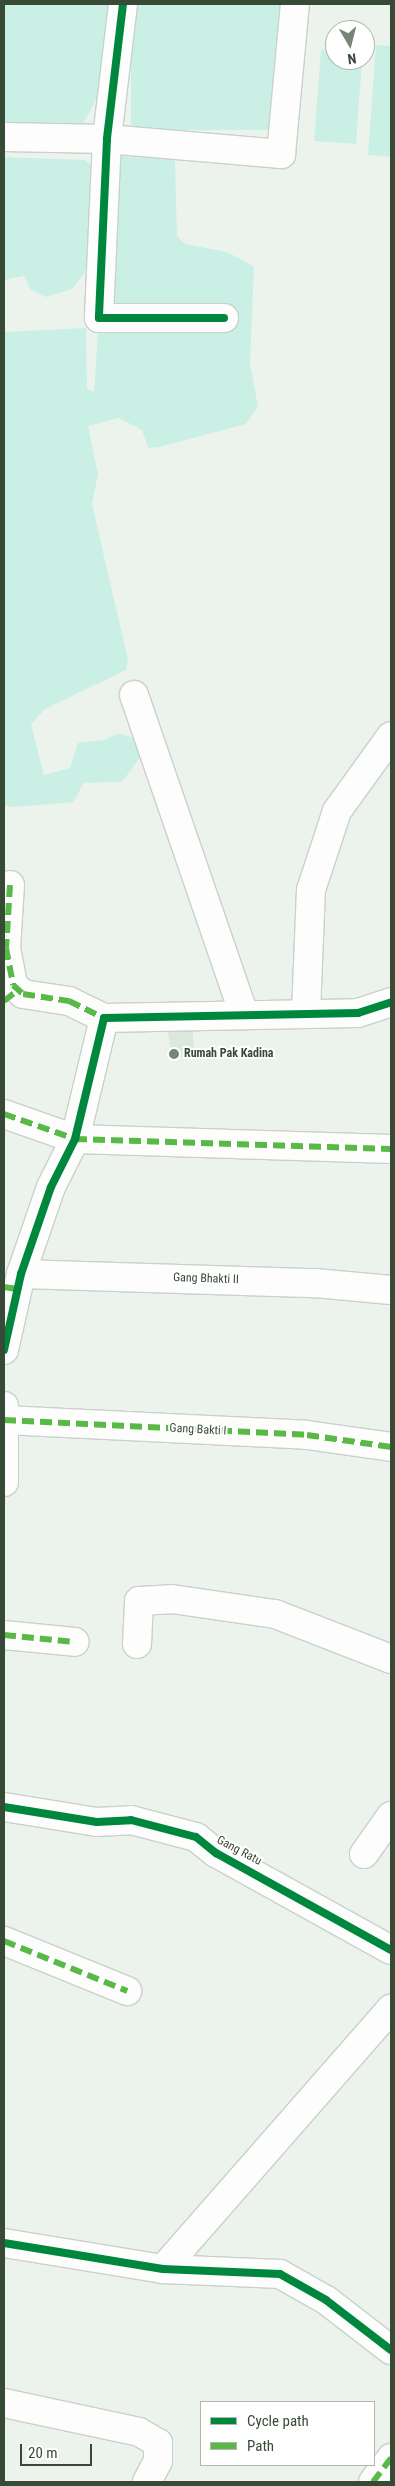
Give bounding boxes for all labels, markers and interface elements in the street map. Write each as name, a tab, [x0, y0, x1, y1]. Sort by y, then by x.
north arrow	[325, 20, 375, 70]
text: N	[347, 50, 357, 67]
place label: Rumah Pak Kadina	[184, 1047, 274, 1061]
marker: Rumah Pak Kadina	[168, 1048, 180, 1060]
street label: Gang Bhakti II	[173, 1271, 239, 1287]
street label: Gang Bakti I	[169, 1421, 227, 1439]
street label: Gang Ratu	[214, 1833, 264, 1869]
legend	[200, 2401, 375, 2466]
text: Cycle path	[247, 2412, 309, 2430]
scale bar	[22, 2434, 95, 2466]
text: Path	[247, 2437, 274, 2455]
text: 20 m	[28, 2444, 58, 2462]

